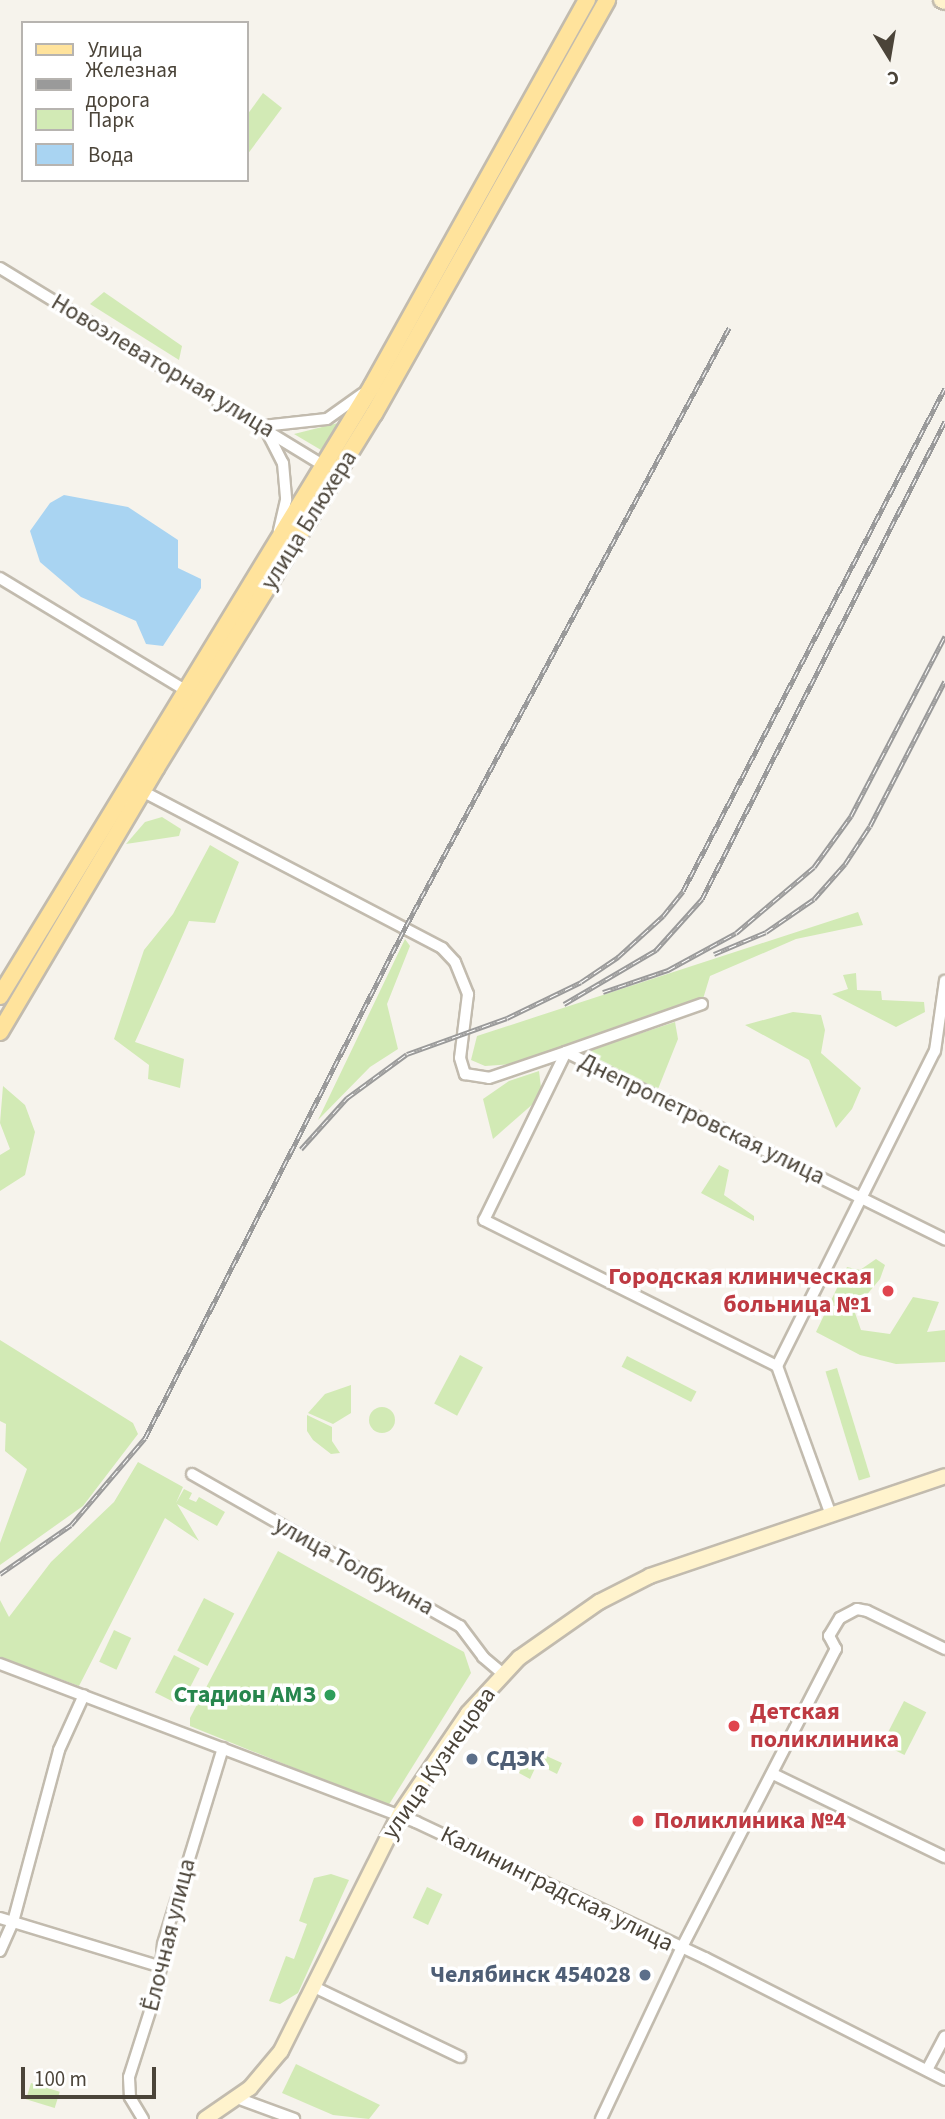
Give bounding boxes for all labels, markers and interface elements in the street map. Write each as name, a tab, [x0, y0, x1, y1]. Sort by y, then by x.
legend	[21, 21, 248, 182]
north arrow	[854, 21, 924, 91]
text: Улица	[88, 35, 143, 65]
text: Железная дорога	[86, 55, 178, 115]
text: С	[885, 63, 901, 91]
text: Парк	[88, 105, 134, 135]
text: Вода	[88, 140, 134, 170]
street label: Новоэлеваторная улица	[46, 288, 280, 444]
street label: улица Блюхера	[255, 445, 363, 595]
street label: Днепропетровская улица	[574, 1047, 830, 1191]
place label: Городская клиническая больница №1	[608, 1263, 872, 1319]
marker: Городская клиническая больница №1	[878, 1281, 898, 1301]
street label: улица Толбухина	[269, 1510, 439, 1622]
place label: Стадион АМЗ	[173, 1681, 316, 1709]
street label: улица Кузнецова	[376, 1681, 502, 1845]
marker: Стадион АМЗ	[322, 1687, 338, 1703]
place label: Детская поликлиника	[750, 1698, 899, 1754]
marker: Детская поликлиника	[724, 1716, 744, 1736]
place label: СДЭК	[486, 1745, 545, 1773]
marker: СДЭК	[464, 1751, 480, 1767]
place label: Поликлиника №4	[654, 1807, 846, 1835]
marker: Поликлиника №4	[628, 1811, 648, 1831]
street label: Калининградская улица	[436, 1820, 678, 1958]
street label: Ёлочная улица	[136, 1856, 202, 2014]
place label: Челябинск 454028	[430, 1961, 631, 1989]
marker: Челябинск 454028	[637, 1967, 653, 1983]
scale bar	[24, 2052, 159, 2096]
text: 100 m	[34, 2064, 87, 2094]

